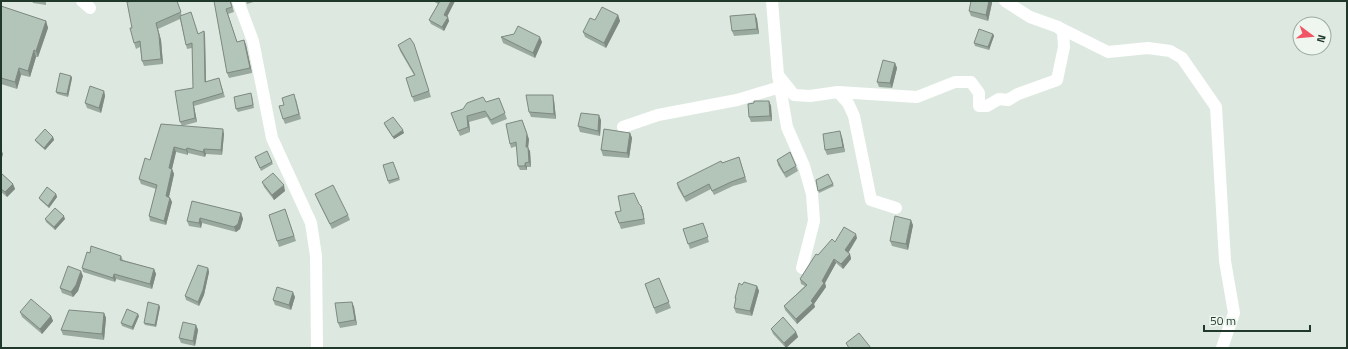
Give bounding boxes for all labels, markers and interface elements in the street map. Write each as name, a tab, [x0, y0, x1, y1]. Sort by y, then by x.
north arrow	[1292, 16, 1332, 56]
text: N	[1313, 33, 1330, 45]
scale bar	[1204, 307, 1310, 333]
text: 50 m	[1210, 311, 1236, 330]

